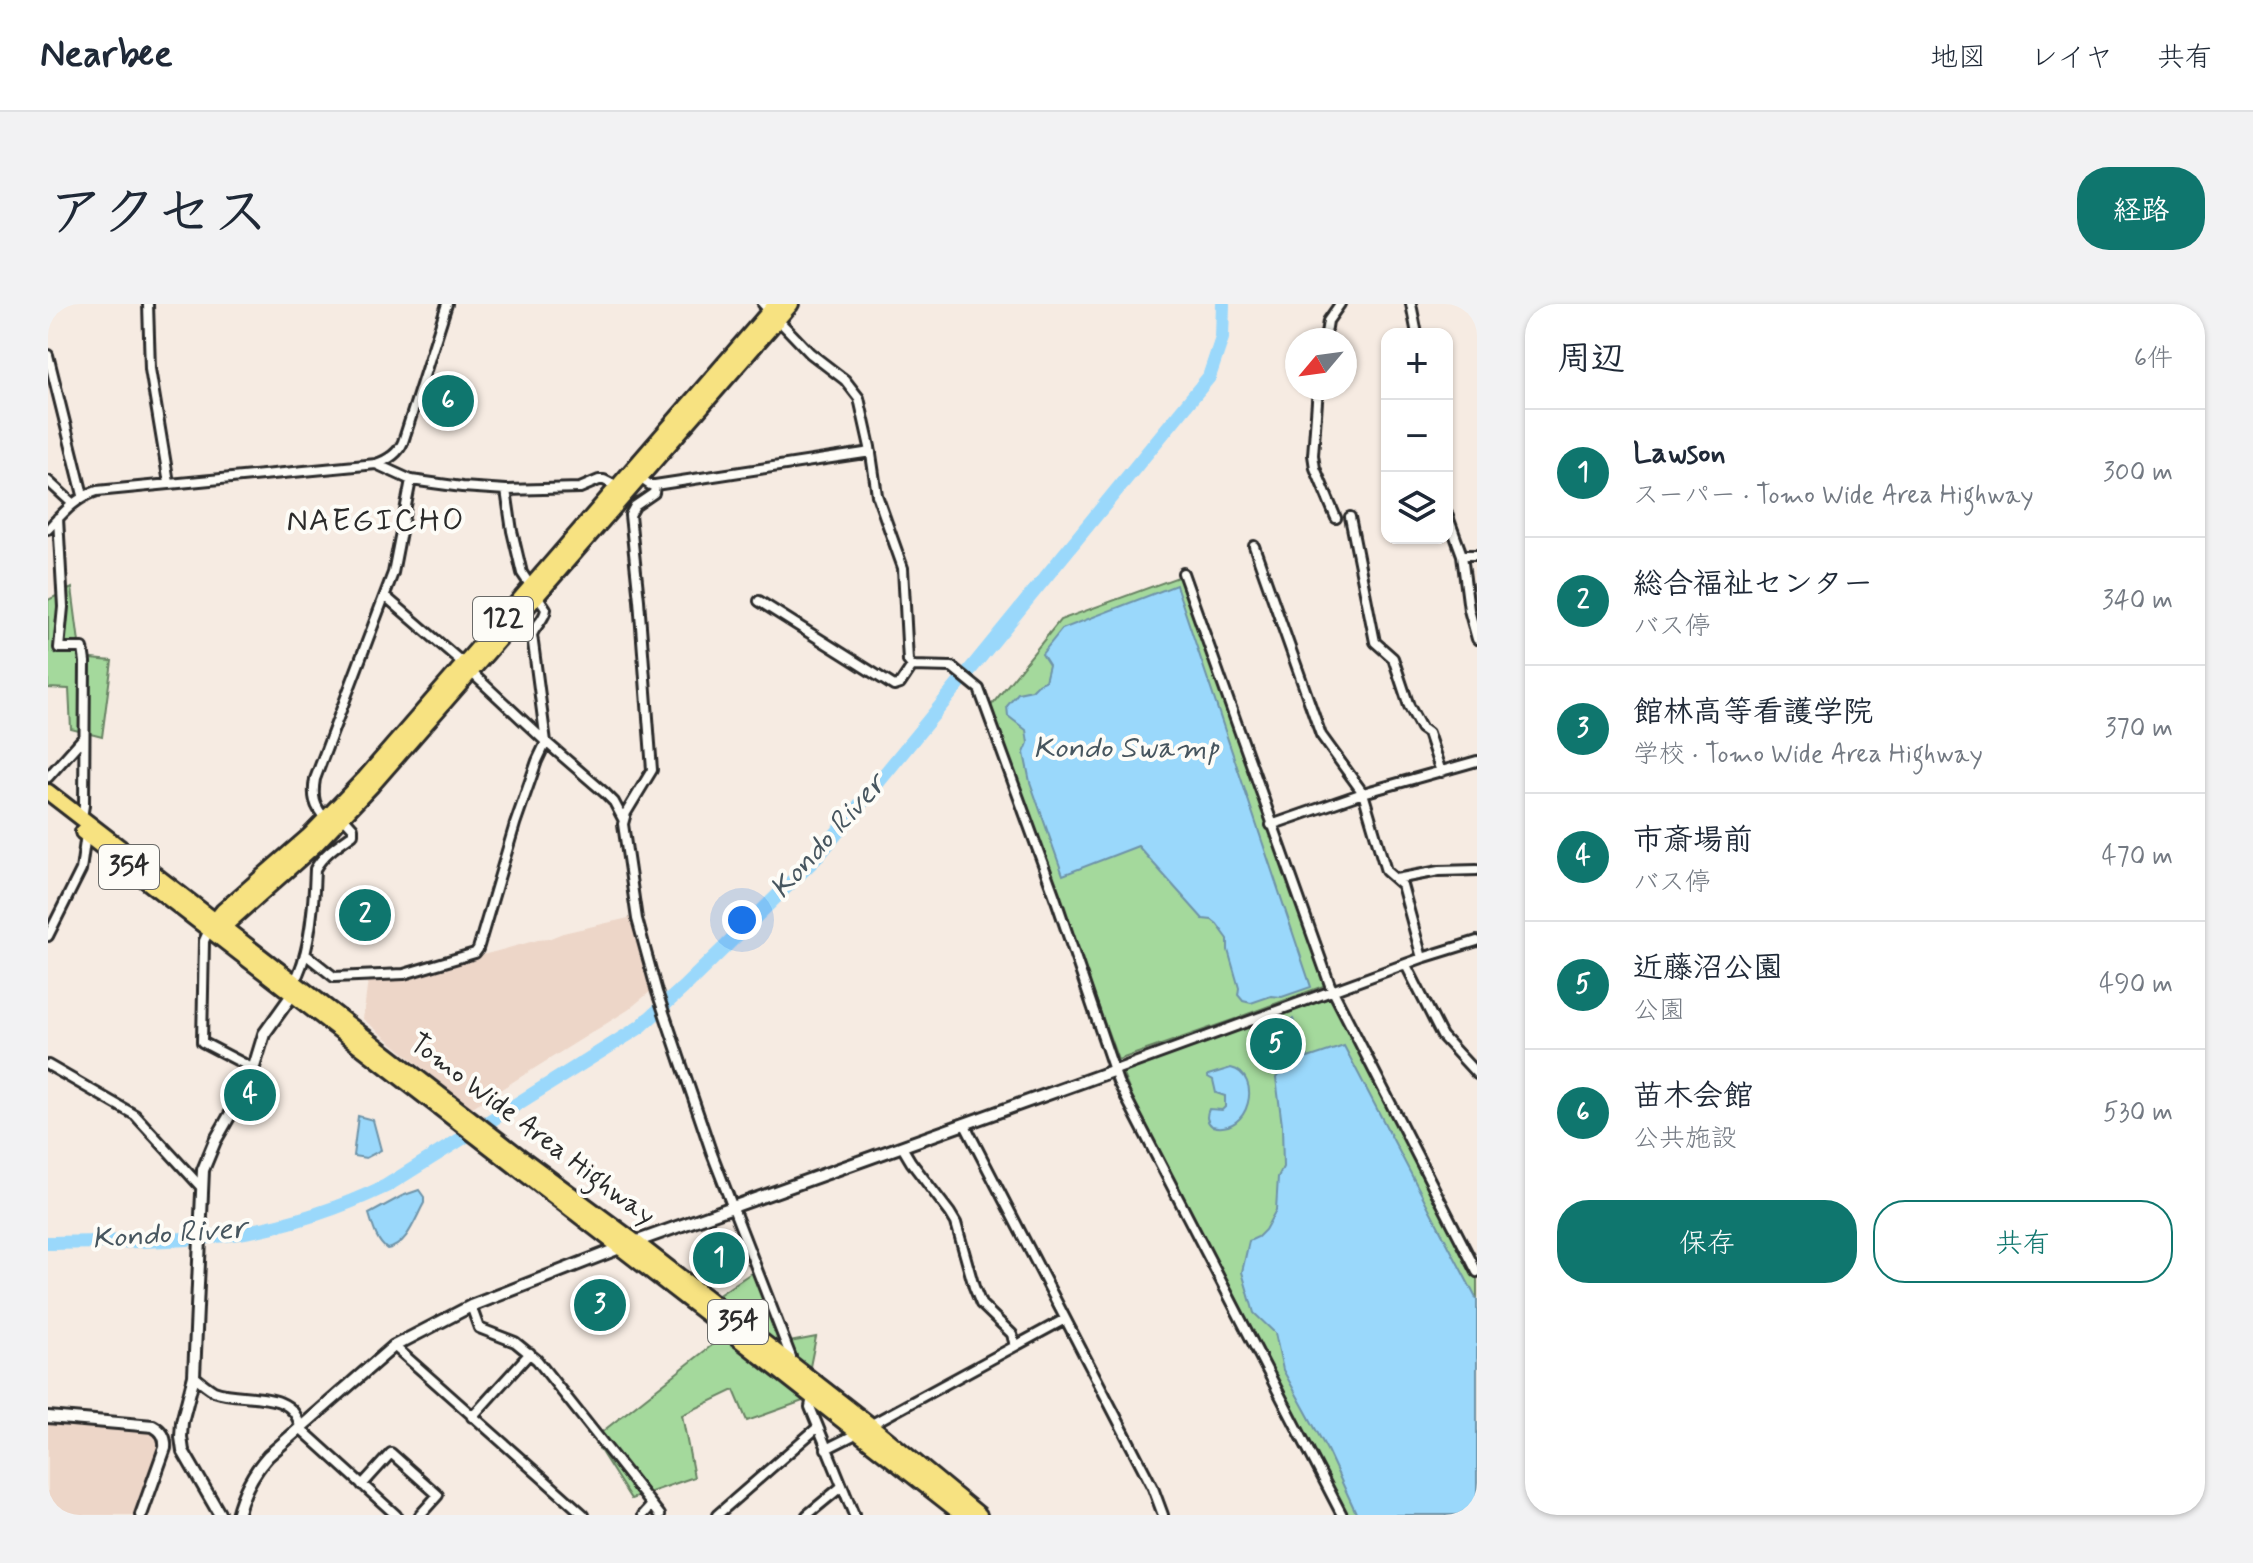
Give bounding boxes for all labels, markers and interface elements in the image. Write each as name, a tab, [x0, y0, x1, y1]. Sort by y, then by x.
text: Nearbee	[40, 31, 173, 80]
text: 地図	[1930, 40, 1986, 77]
text: レイヤ	[2030, 40, 2113, 77]
text: 共有	[2157, 40, 2213, 77]
button: 経路	[2077, 167, 2205, 250]
text: アクセス	[48, 178, 269, 251]
north arrow	[1285, 328, 1357, 400]
map controls	[1381, 328, 1453, 544]
button: +	[1381, 328, 1453, 400]
text: 周辺	[1557, 337, 1625, 382]
text: 6件	[2134, 342, 2173, 376]
pin: 6	[422, 371, 474, 431]
button: −	[1381, 400, 1453, 472]
text: Lawson	[1633, 434, 1726, 473]
text: 1	[1577, 456, 1589, 490]
text: 300 m	[2103, 456, 2173, 490]
button: layers	[1381, 472, 1453, 544]
text: スーパー · Tomo Wide Area Highway	[1633, 479, 2034, 513]
district label: NAEGICHO	[286, 500, 466, 542]
text: 総合福祉センター	[1633, 565, 1873, 604]
text: 2	[1577, 584, 1589, 618]
text: 340 m	[2102, 584, 2173, 618]
road number: 122	[473, 597, 533, 641]
text: バス停	[1633, 610, 1711, 644]
text: 館林高等看護学院	[1633, 693, 1873, 732]
text: 3	[1577, 712, 1589, 746]
text: 370 m	[2105, 712, 2173, 746]
water label: Kondo Swamp	[1033, 729, 1220, 768]
text: 学校 · Tomo Wide Area Highway	[1633, 738, 1983, 772]
water label: Kondo River	[762, 764, 897, 907]
text: 市斎場前	[1633, 821, 1753, 860]
text: 4	[1575, 840, 1591, 874]
text: 470 m	[2101, 840, 2173, 874]
road number: 354	[99, 845, 159, 889]
text: バス停	[1633, 866, 1711, 900]
pin: 2	[339, 885, 391, 945]
your location	[722, 900, 762, 940]
text: 近藤沼公園	[1633, 949, 1783, 988]
text: 5	[1575, 968, 1591, 1002]
text: 490 m	[2099, 968, 2173, 1002]
text: 公園	[1633, 994, 1685, 1028]
pin: 5	[1250, 1014, 1302, 1074]
street label: Tomo Wide Area Highway	[400, 1025, 663, 1237]
pin: 4	[224, 1065, 276, 1125]
text: 苗木会館	[1633, 1077, 1753, 1116]
text: 6	[1576, 1096, 1590, 1130]
text: 530 m	[2103, 1096, 2173, 1130]
text: 公共施設	[1633, 1122, 1737, 1156]
button: 保存	[1557, 1200, 1857, 1283]
button: 共有	[1873, 1200, 2173, 1283]
water label: Kondo River	[91, 1209, 251, 1259]
pin: 1	[693, 1228, 745, 1288]
pin: 3	[574, 1275, 626, 1335]
road number: 354	[708, 1300, 768, 1344]

